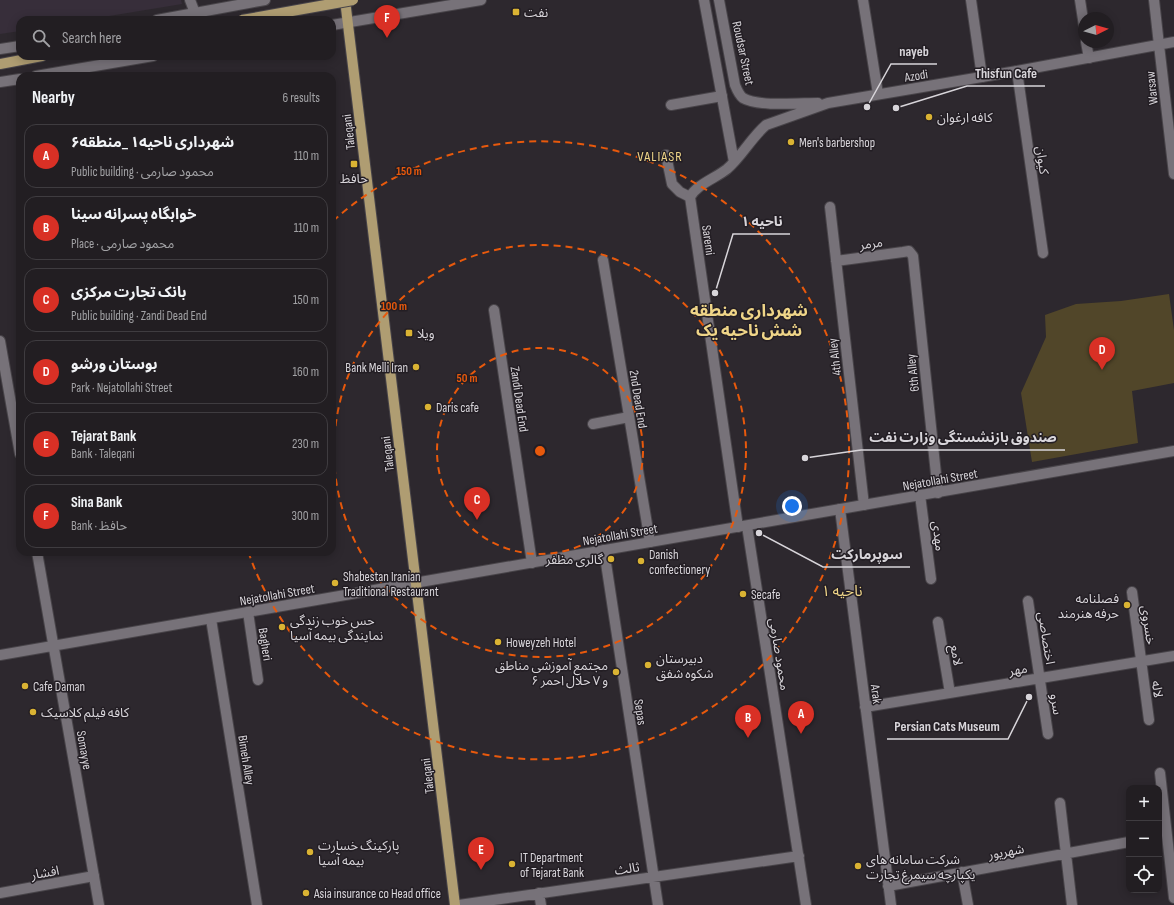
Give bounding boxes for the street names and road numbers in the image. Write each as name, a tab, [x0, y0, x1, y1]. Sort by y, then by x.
street label: Roudsar Street	[728, 20, 758, 87]
street label: Azodi	[902, 66, 929, 86]
street label: Warsaw	[1142, 70, 1162, 105]
street label: Taleqani	[339, 113, 359, 150]
street label: کیوان	[1032, 145, 1052, 176]
street label: Saremi	[698, 224, 718, 256]
street label: مرمر	[857, 234, 884, 254]
street label: 4th Alley	[825, 337, 845, 377]
street label: 6th Alley	[903, 353, 923, 393]
street label: Zandi Dead End	[506, 365, 532, 433]
street label: 2nd Dead End	[626, 369, 651, 429]
street label: Taleqani	[378, 435, 398, 472]
street label: Nejatollahi Street	[901, 466, 979, 494]
street label: مهدی	[928, 520, 948, 552]
street label: Nejatollahi Street	[581, 521, 659, 549]
street label: Nejatollahi Street	[238, 581, 316, 609]
street label: خسروی	[1137, 604, 1159, 646]
street label: اختصاصی	[1034, 611, 1058, 666]
street label: محمود صارمی	[765, 617, 793, 692]
street label: Bagheri	[255, 627, 275, 662]
street label: لامع	[944, 643, 966, 667]
street label: مهر	[1007, 661, 1029, 679]
street label: لاله	[1148, 679, 1166, 699]
street label: Arak	[867, 683, 885, 705]
street label: سرو	[1046, 692, 1066, 716]
street label: Sepas	[630, 698, 650, 726]
street label: Somayye	[73, 729, 95, 771]
street label: Bimeh Alley	[234, 734, 258, 786]
street label: Taleqani	[418, 757, 438, 794]
street label: شهریور	[986, 841, 1025, 863]
street label: ثالث	[614, 859, 641, 879]
street label: افشار	[29, 863, 61, 884]

